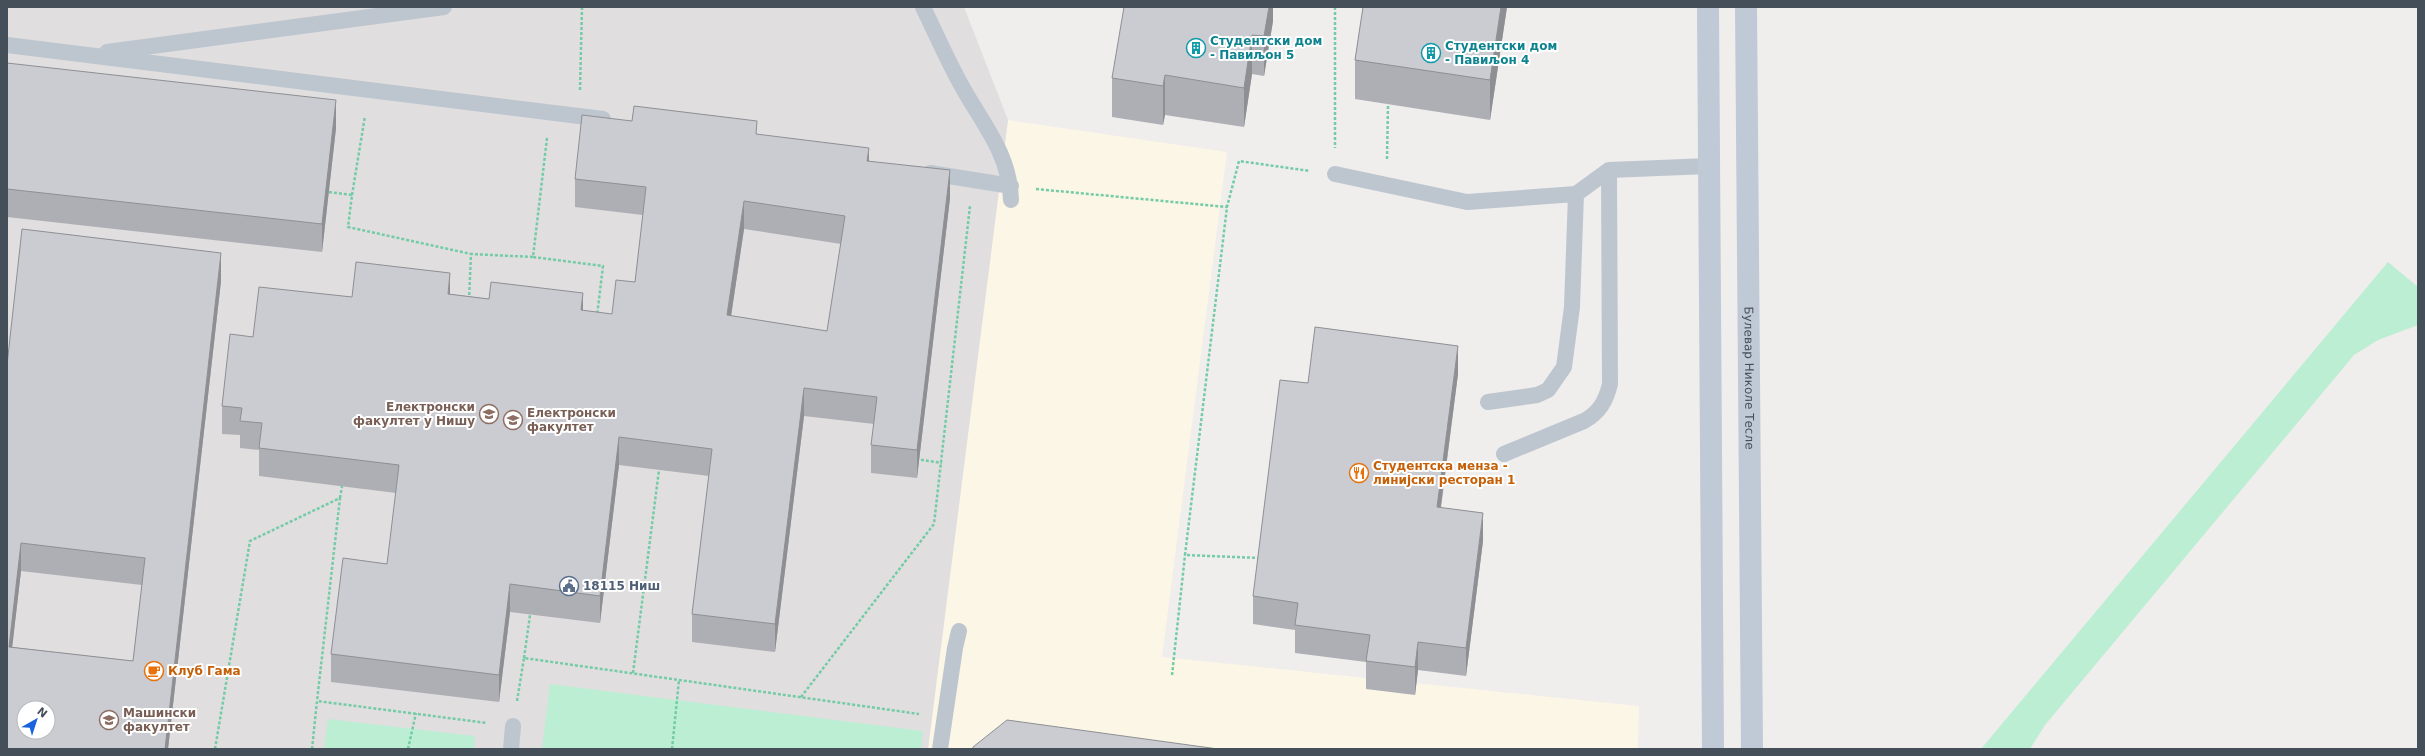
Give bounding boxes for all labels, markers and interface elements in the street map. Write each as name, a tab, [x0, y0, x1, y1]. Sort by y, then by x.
place label: Студентски дом - Павиљон 5	[1210, 34, 1322, 62]
building icon: Студентски дом - Павиљон 5	[1185, 37, 1207, 59]
place label: Студентски дом - Павиљон 4	[1445, 39, 1557, 67]
building icon: Студентски дом - Павиљон 4	[1420, 42, 1442, 64]
street label: Булевар Николе Тесле	[1741, 306, 1757, 450]
place label: Електронски факултет у Нишу	[353, 400, 475, 428]
school or university icon: Електронски факултет у Нишу	[478, 403, 500, 425]
place label: Електронски факултет	[527, 406, 616, 434]
school or university icon: Електронски факултет	[502, 409, 524, 431]
place label: Студентска менза - линијски ресторан 1	[1373, 459, 1515, 487]
restaurant icon: Студентска менза - линијски ресторан 1	[1348, 462, 1370, 484]
public building icon: 18115 Ниш	[558, 575, 580, 597]
place label: 18115 Ниш	[583, 579, 660, 593]
cafe icon: Клуб Гама	[143, 660, 165, 682]
place label: Клуб Гама	[168, 664, 241, 678]
north arrow	[16, 700, 56, 740]
text: N	[34, 705, 50, 721]
place label: Машински факултет	[123, 706, 196, 734]
school or university icon: Машински факултет	[98, 709, 120, 731]

